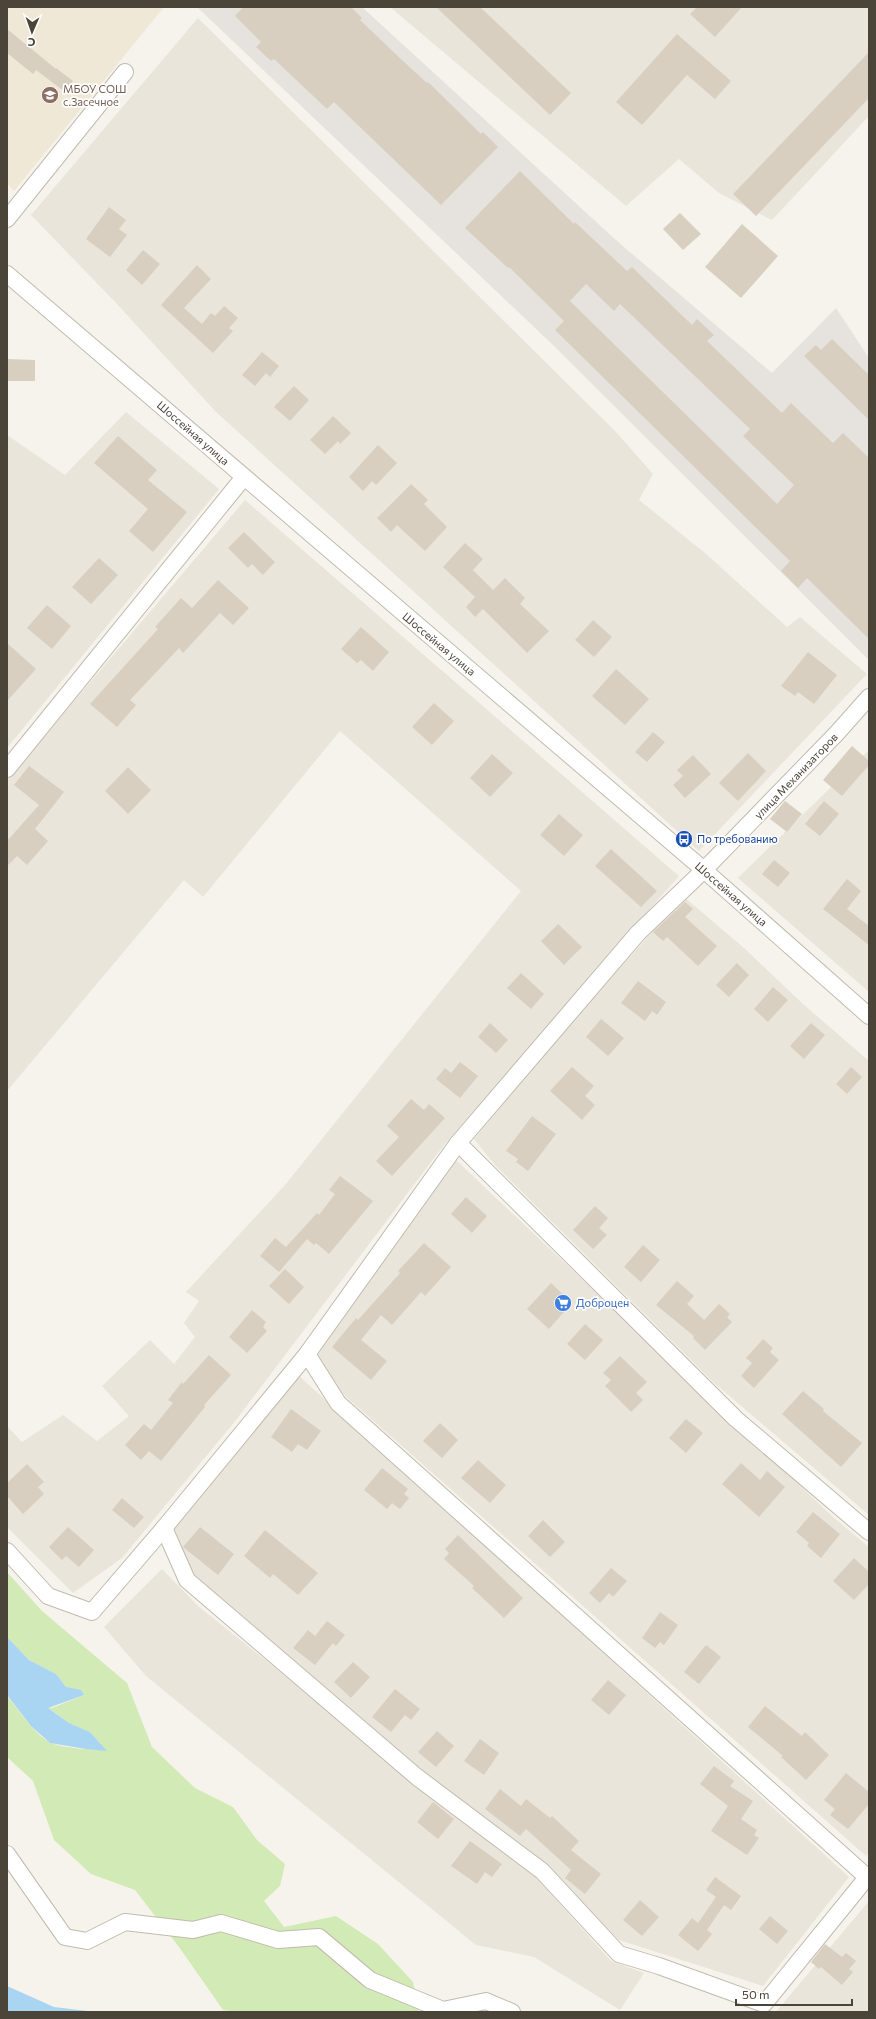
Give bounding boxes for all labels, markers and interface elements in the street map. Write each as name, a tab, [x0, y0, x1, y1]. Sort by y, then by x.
north arrow	[12, 12, 52, 52]
text: С	[27, 36, 36, 49]
place label: МБОУ СОШ с.Засечное	[63, 82, 127, 108]
school or university icon: МБОУ СОШ с.Засечное	[40, 85, 60, 105]
street label: Шоссейная улица	[155, 398, 232, 467]
street label: Шоссейная улица	[400, 609, 478, 678]
street label: улица Механизаторов	[751, 730, 840, 821]
bus stop icon: По требованию	[674, 829, 694, 849]
place label: По требованию	[697, 832, 778, 845]
street label: Шоссейная улица	[693, 859, 770, 928]
supermarket icon: Доброцен	[553, 1293, 573, 1313]
place label: Доброцен	[576, 1296, 629, 1309]
scale bar	[736, 1981, 852, 2007]
text: 50 m	[742, 1987, 770, 2001]

